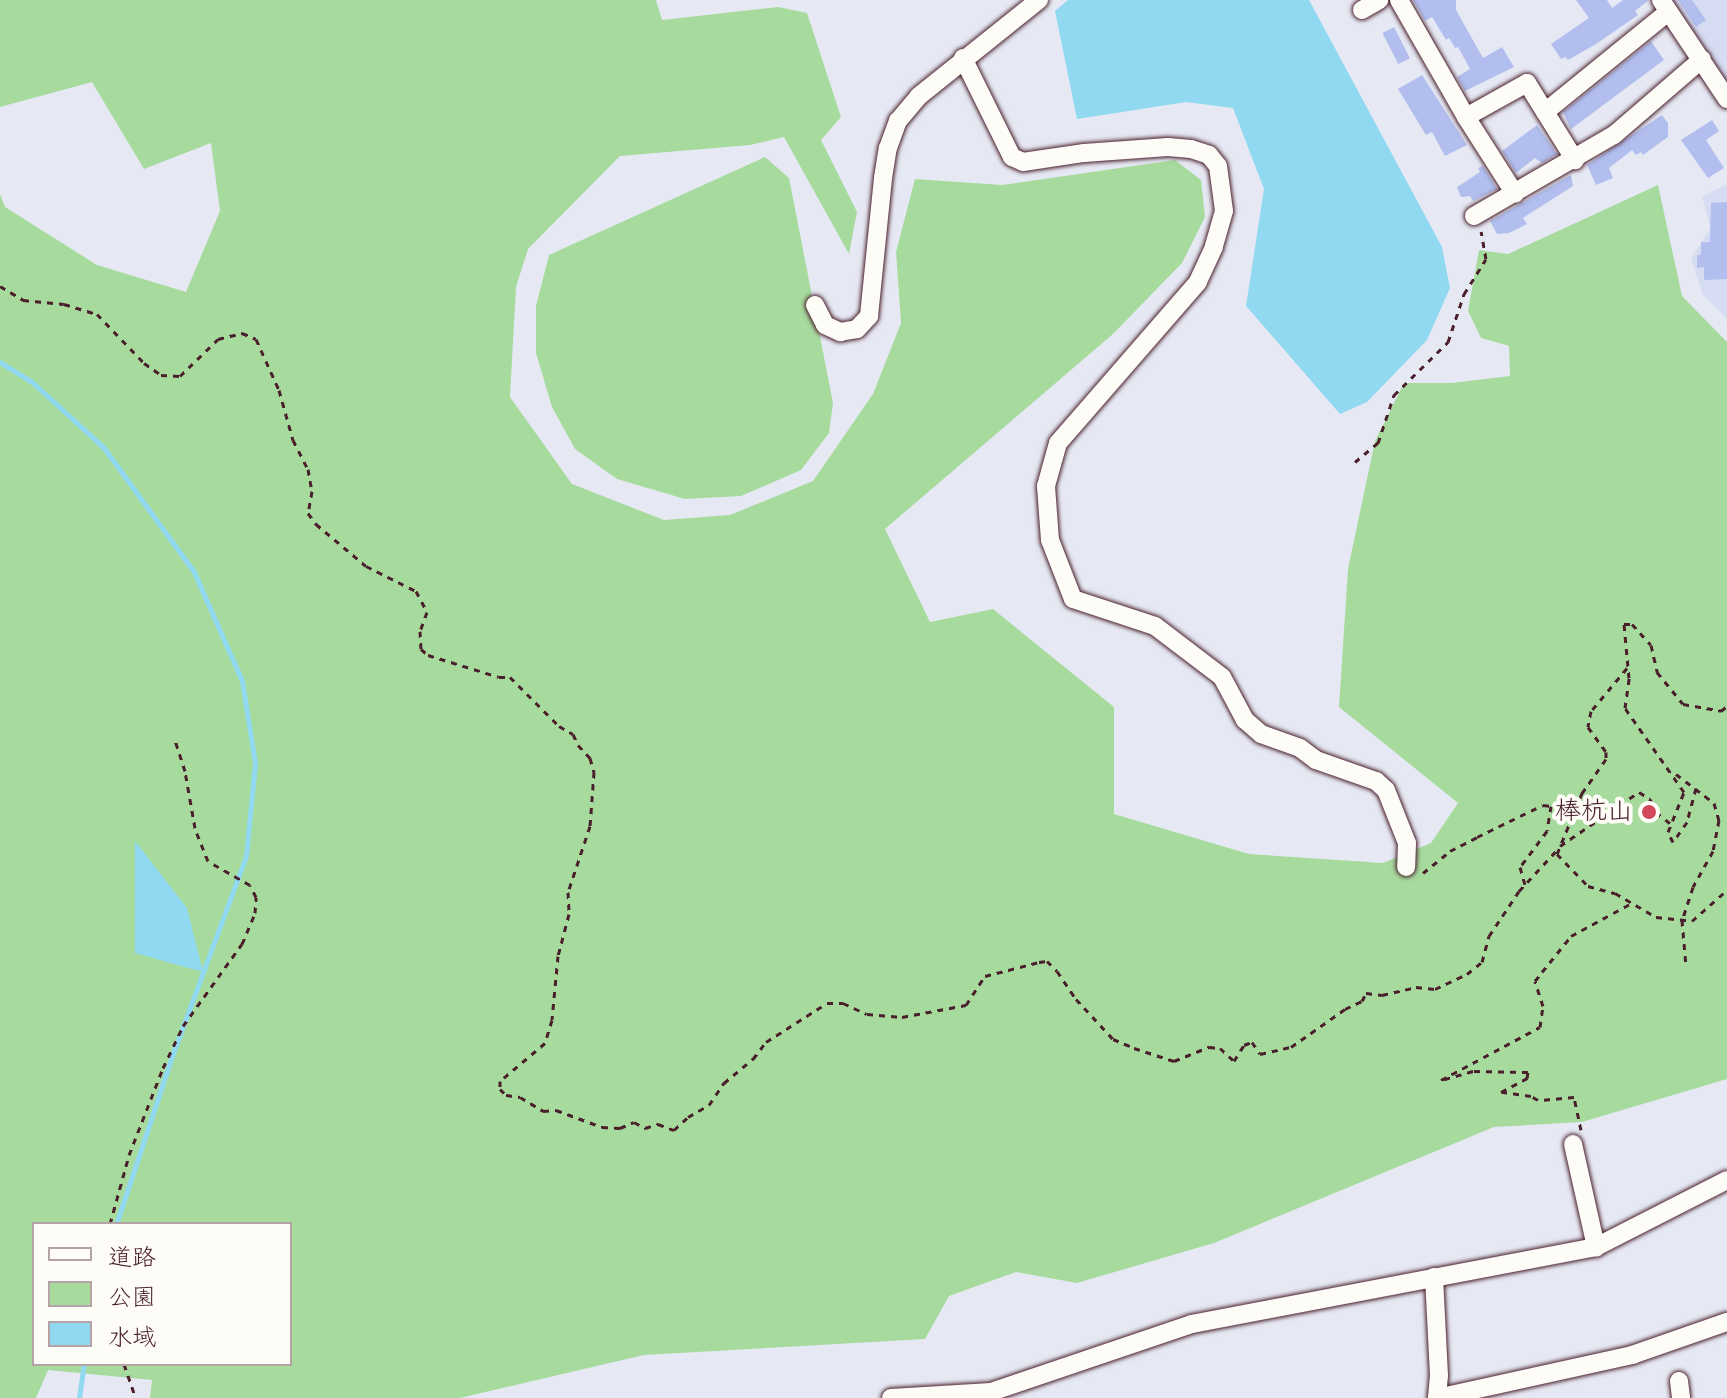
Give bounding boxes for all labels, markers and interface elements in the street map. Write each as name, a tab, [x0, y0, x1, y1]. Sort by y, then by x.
place label: 棒杭山	[1555, 796, 1633, 828]
marker: 棒杭山	[1640, 803, 1658, 821]
legend	[32, 1222, 292, 1366]
text: 道路	[108, 1243, 156, 1272]
text: 公園	[108, 1283, 156, 1312]
text: 水域	[108, 1323, 156, 1352]

